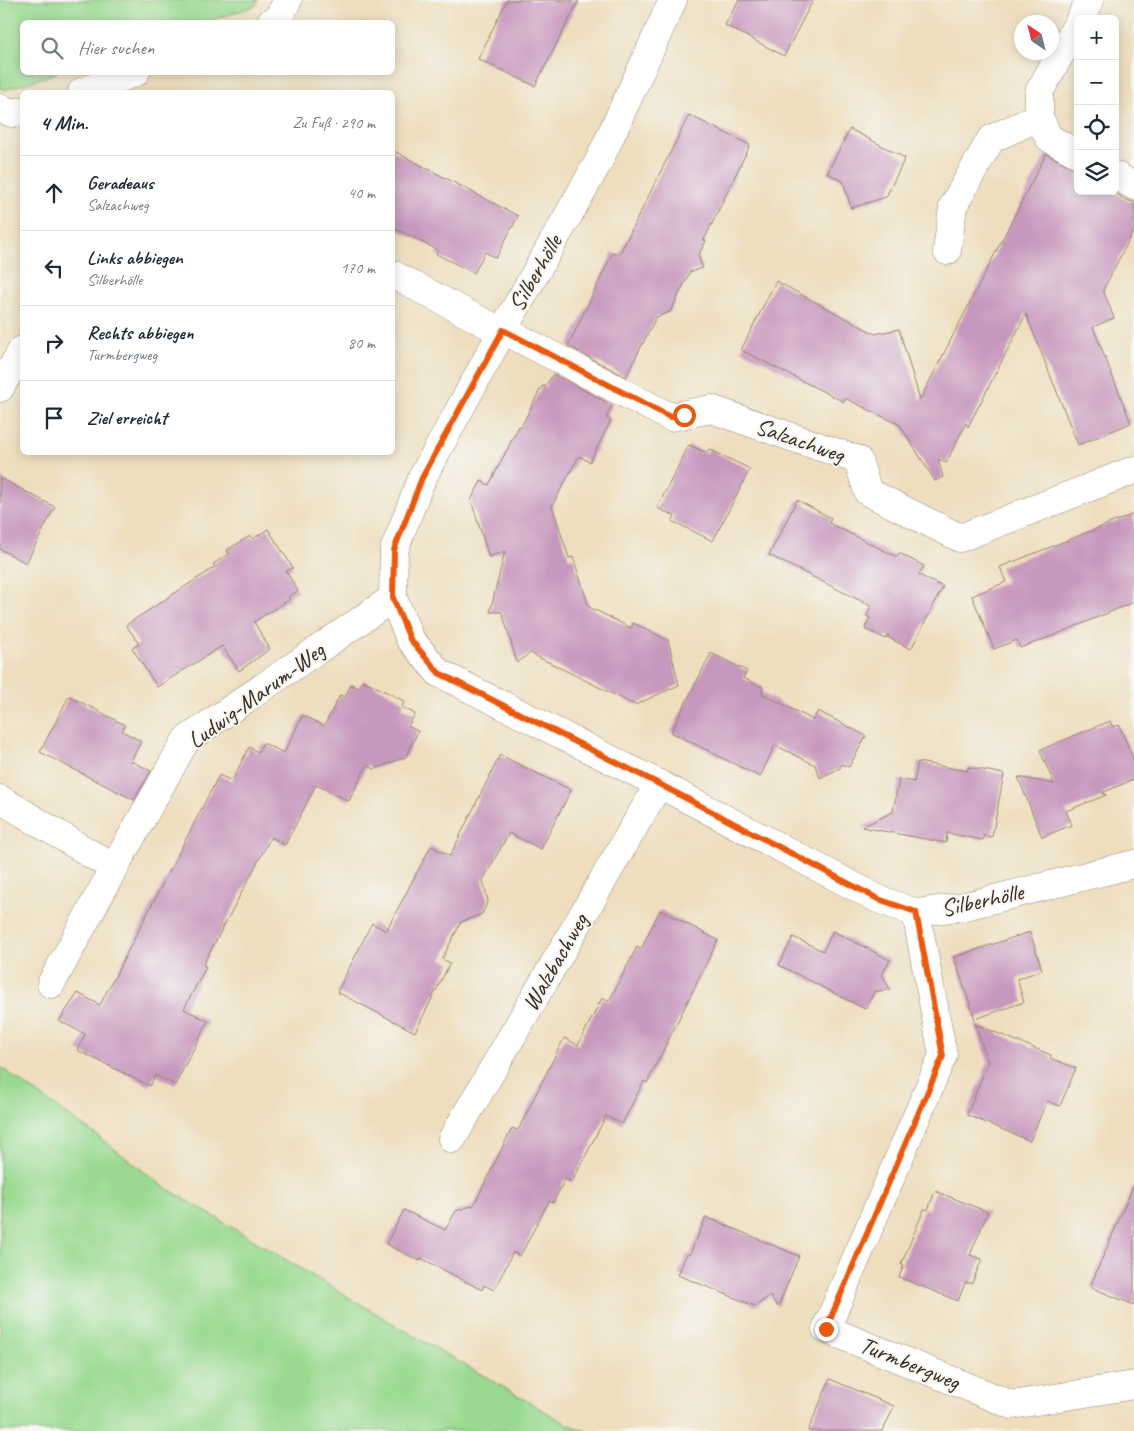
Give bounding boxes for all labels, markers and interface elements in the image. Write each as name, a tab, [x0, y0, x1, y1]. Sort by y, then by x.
north arrow	[1014, 15, 1059, 60]
map controls	[1074, 15, 1119, 195]
button: +	[1074, 15, 1119, 60]
search box	[20, 20, 395, 75]
icon: search	[38, 34, 66, 62]
text: Hier suchen	[78, 36, 154, 60]
button: −	[1074, 60, 1119, 105]
button: locate	[1074, 105, 1119, 150]
text: 4 Min.	[40, 110, 88, 136]
text: Zu Fuß · 290 m	[292, 113, 375, 133]
button: layers	[1074, 150, 1119, 195]
text: Geradeaus	[87, 171, 154, 195]
icon: ahead	[40, 179, 68, 207]
text: 40 m	[348, 183, 375, 203]
text: Salzachweg	[87, 195, 148, 215]
street label: Silberhölle	[501, 228, 570, 316]
text: Links abbiegen	[87, 246, 183, 270]
icon: left	[40, 254, 68, 282]
text: 170 m	[341, 258, 375, 278]
text: Silberhölle	[87, 270, 142, 290]
text: Rechts abbiegen	[87, 321, 193, 345]
icon: right	[40, 329, 68, 357]
text: 80 m	[348, 333, 375, 353]
text: Turmbergweg	[87, 345, 157, 365]
icon: arrive	[40, 404, 68, 432]
route start	[673, 404, 696, 427]
text: Ziel erreicht	[87, 406, 167, 430]
street label: Salzachweg	[752, 411, 850, 470]
street label: Ludwig-Marum-Weg	[181, 634, 332, 755]
street label: Silberhölle	[938, 876, 1028, 923]
street label: Walzbachweg	[515, 907, 596, 1016]
route end	[815, 1318, 838, 1341]
street label: Turmbergweg	[856, 1329, 966, 1397]

